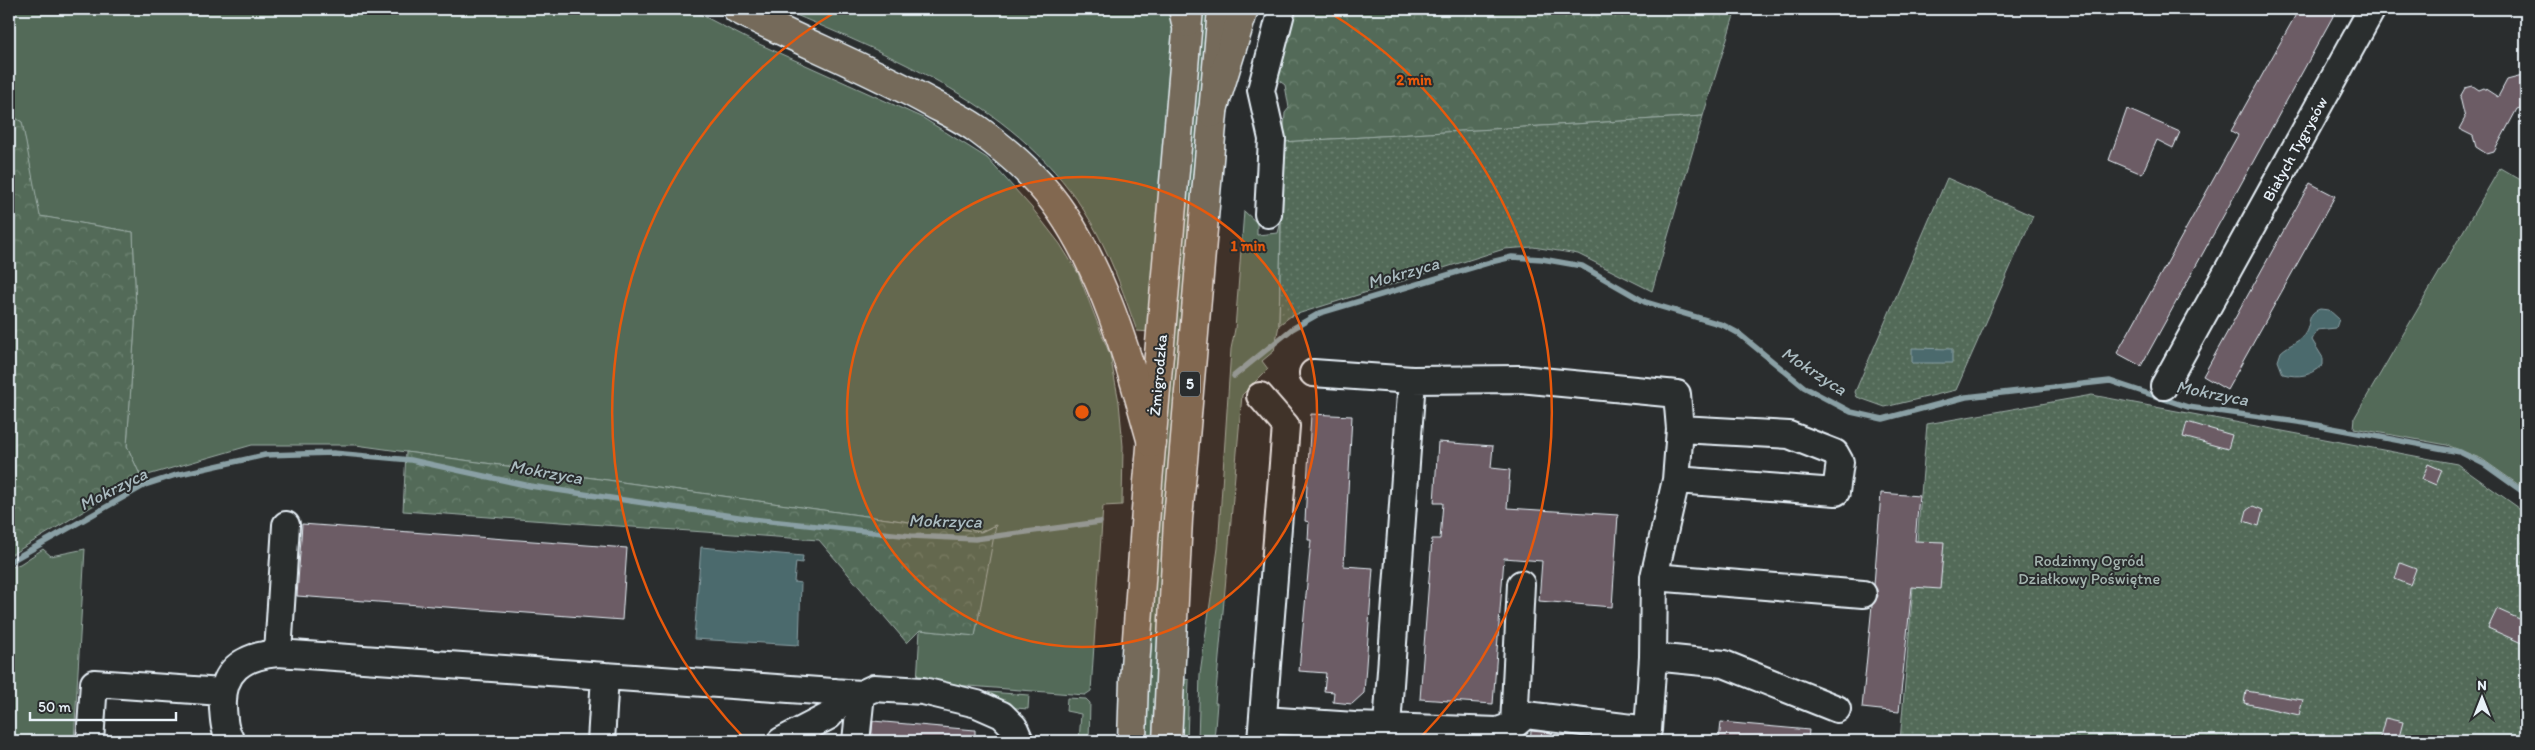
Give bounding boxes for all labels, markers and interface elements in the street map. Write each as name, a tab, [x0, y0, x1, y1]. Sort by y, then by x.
text: 2 min	[1396, 71, 1433, 89]
street label: Białych Tygrysów	[2258, 93, 2332, 205]
text: 1 min	[1231, 237, 1266, 255]
water label: Mokrzyca	[1365, 252, 1442, 294]
street label: Żmigrodzka	[1145, 333, 1171, 417]
water label: Mokrzyca	[1777, 342, 1852, 401]
road number: 5	[1180, 372, 1200, 396]
water label: Mokrzyca	[2174, 375, 2251, 411]
centre of rings	[1073, 403, 1091, 421]
water label: Mokrzyca	[508, 455, 585, 489]
water label: Mokrzyca	[75, 462, 152, 515]
water label: Mokrzyca	[908, 509, 983, 533]
park label: Rodzinny Ogród Działkowy Poświętne	[2018, 551, 2160, 588]
north arrow	[2458, 672, 2508, 722]
text: N	[2477, 677, 2487, 694]
scale bar	[30, 690, 176, 722]
text: 50 m	[38, 698, 71, 716]

